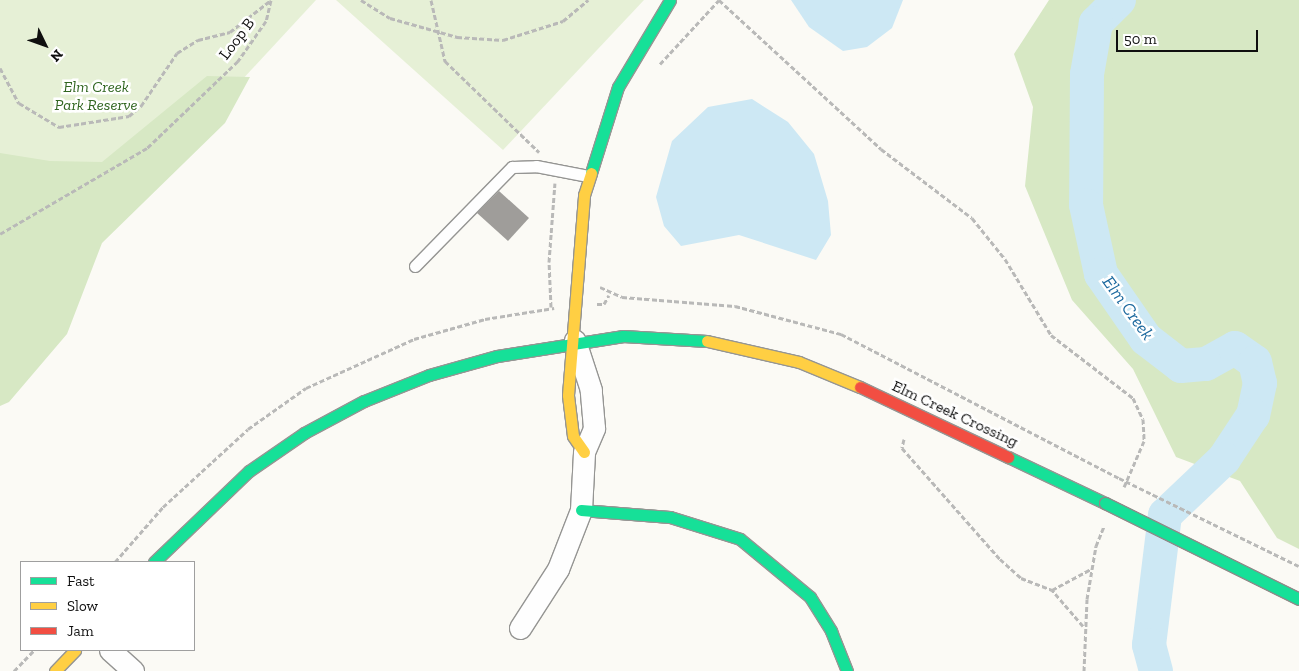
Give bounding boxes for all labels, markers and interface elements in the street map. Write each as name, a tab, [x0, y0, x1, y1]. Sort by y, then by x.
street label: Loop B	[215, 14, 259, 64]
north arrow	[20, 20, 70, 70]
scale bar	[1119, 20, 1262, 52]
text: 50 m	[1124, 30, 1157, 48]
text: N	[47, 46, 66, 65]
park label: Elm Creek Park Reserve	[54, 77, 138, 115]
water label: Elm Creek	[1098, 272, 1158, 344]
street label: Elm Creek Crossing	[889, 376, 1021, 452]
legend	[20, 561, 195, 651]
text: Fast	[67, 572, 95, 590]
text: Slow	[67, 597, 98, 615]
text: Jam	[67, 622, 94, 640]

